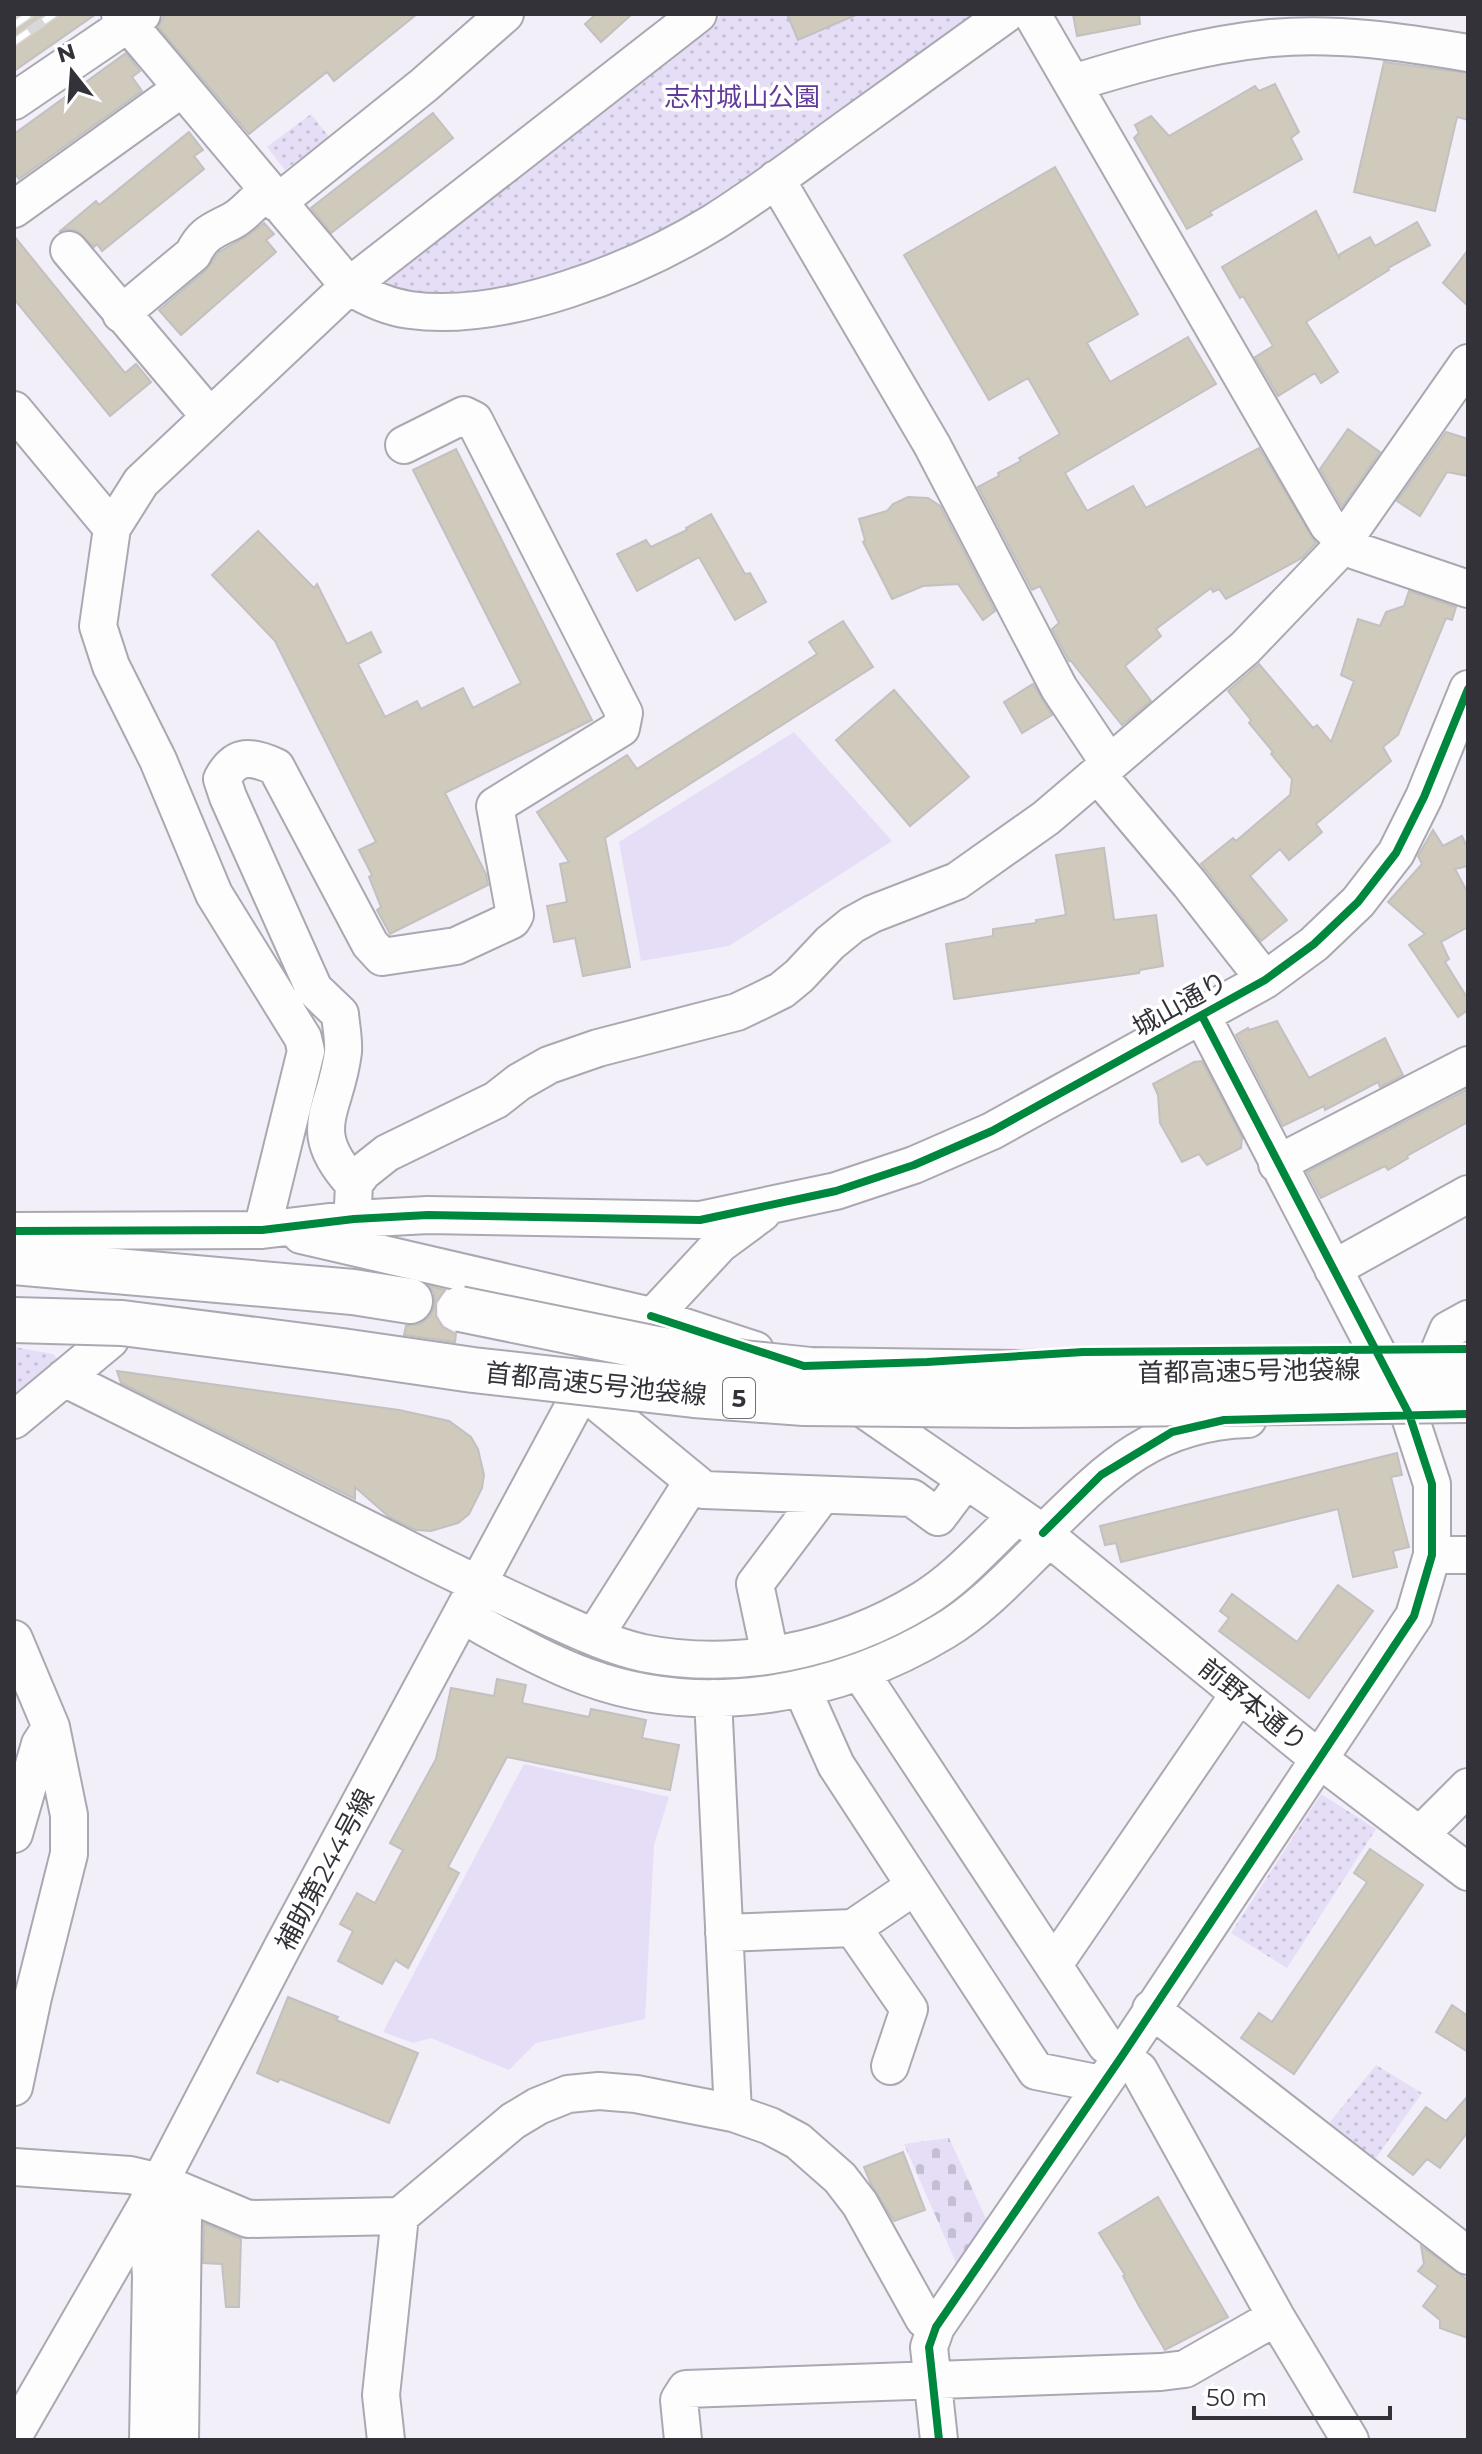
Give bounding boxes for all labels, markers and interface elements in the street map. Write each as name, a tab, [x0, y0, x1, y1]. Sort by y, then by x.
north arrow	[32, 32, 112, 112]
text: N	[54, 38, 79, 69]
park label: 志村城山公園	[664, 81, 820, 113]
street label: 城山通り	[1127, 965, 1233, 1043]
street label: 首都高速5号池袋線	[1137, 1353, 1361, 1389]
street label: 首都高速5号池袋線	[484, 1356, 708, 1412]
road number: 5	[723, 1378, 755, 1418]
street label: 前野本通り	[1192, 1652, 1314, 1758]
street label: 補助第244号線	[269, 1784, 381, 1956]
scale bar	[1194, 2370, 1390, 2420]
text: 50 m	[1206, 2383, 1267, 2412]

